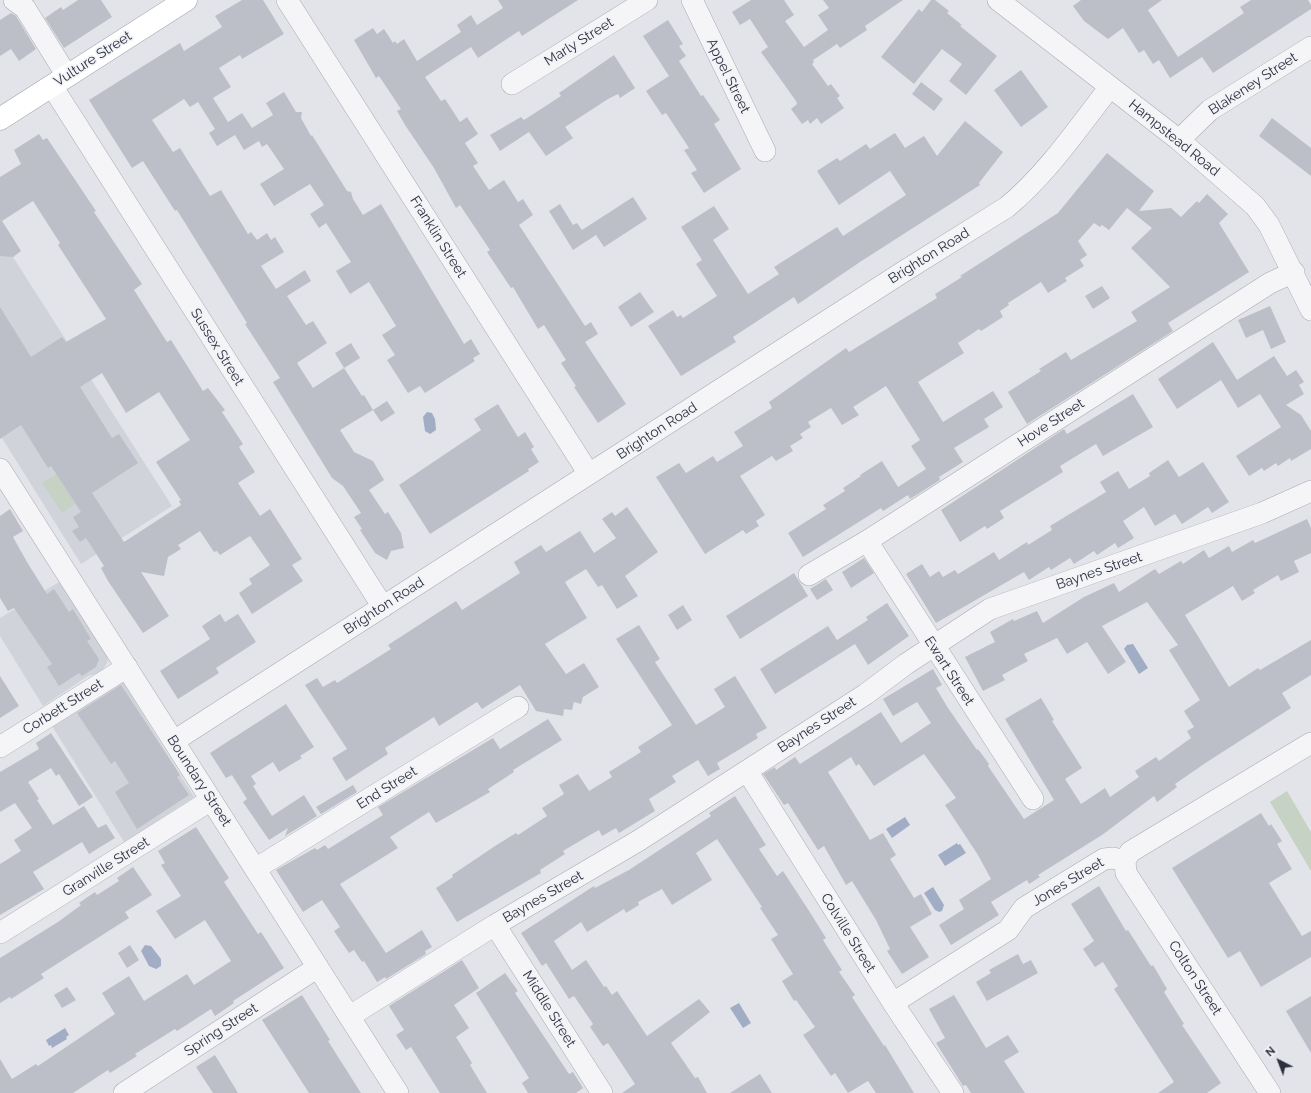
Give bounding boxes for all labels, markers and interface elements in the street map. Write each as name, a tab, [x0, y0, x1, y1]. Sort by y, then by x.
street label: Marly Street	[541, 14, 617, 70]
street label: Vulture Street	[51, 28, 135, 90]
street label: Appel Street	[703, 36, 753, 116]
street label: Blakeney Street	[1206, 49, 1300, 119]
street label: Hampstead Road	[1125, 96, 1223, 180]
street label: Franklin Street	[406, 193, 470, 281]
street label: Brighton Road	[885, 224, 973, 288]
street label: Sussex Street	[187, 305, 247, 389]
street label: Hove Street	[1015, 395, 1087, 451]
street label: Brighton Road	[614, 399, 700, 463]
street label: Baynes Street	[1054, 548, 1144, 594]
street label: Brighton Road	[341, 574, 427, 638]
street label: Ewart Street	[920, 633, 978, 709]
street label: Corbett Street	[20, 676, 106, 738]
street label: Baynes Street	[775, 693, 859, 757]
street label: Boundary Street	[163, 732, 235, 830]
street label: End Street	[354, 763, 420, 813]
street label: Granville Street	[59, 834, 153, 900]
street label: Jones Street	[1029, 854, 1107, 910]
street label: Baynes Street	[500, 867, 586, 927]
street label: Colville Street	[817, 890, 879, 976]
street label: Colton Street	[1165, 938, 1225, 1018]
street label: Middle Street	[519, 968, 579, 1050]
street label: Spring Street	[181, 1000, 261, 1060]
north arrow	[1259, 1041, 1299, 1081]
text: N	[1263, 1044, 1278, 1059]

